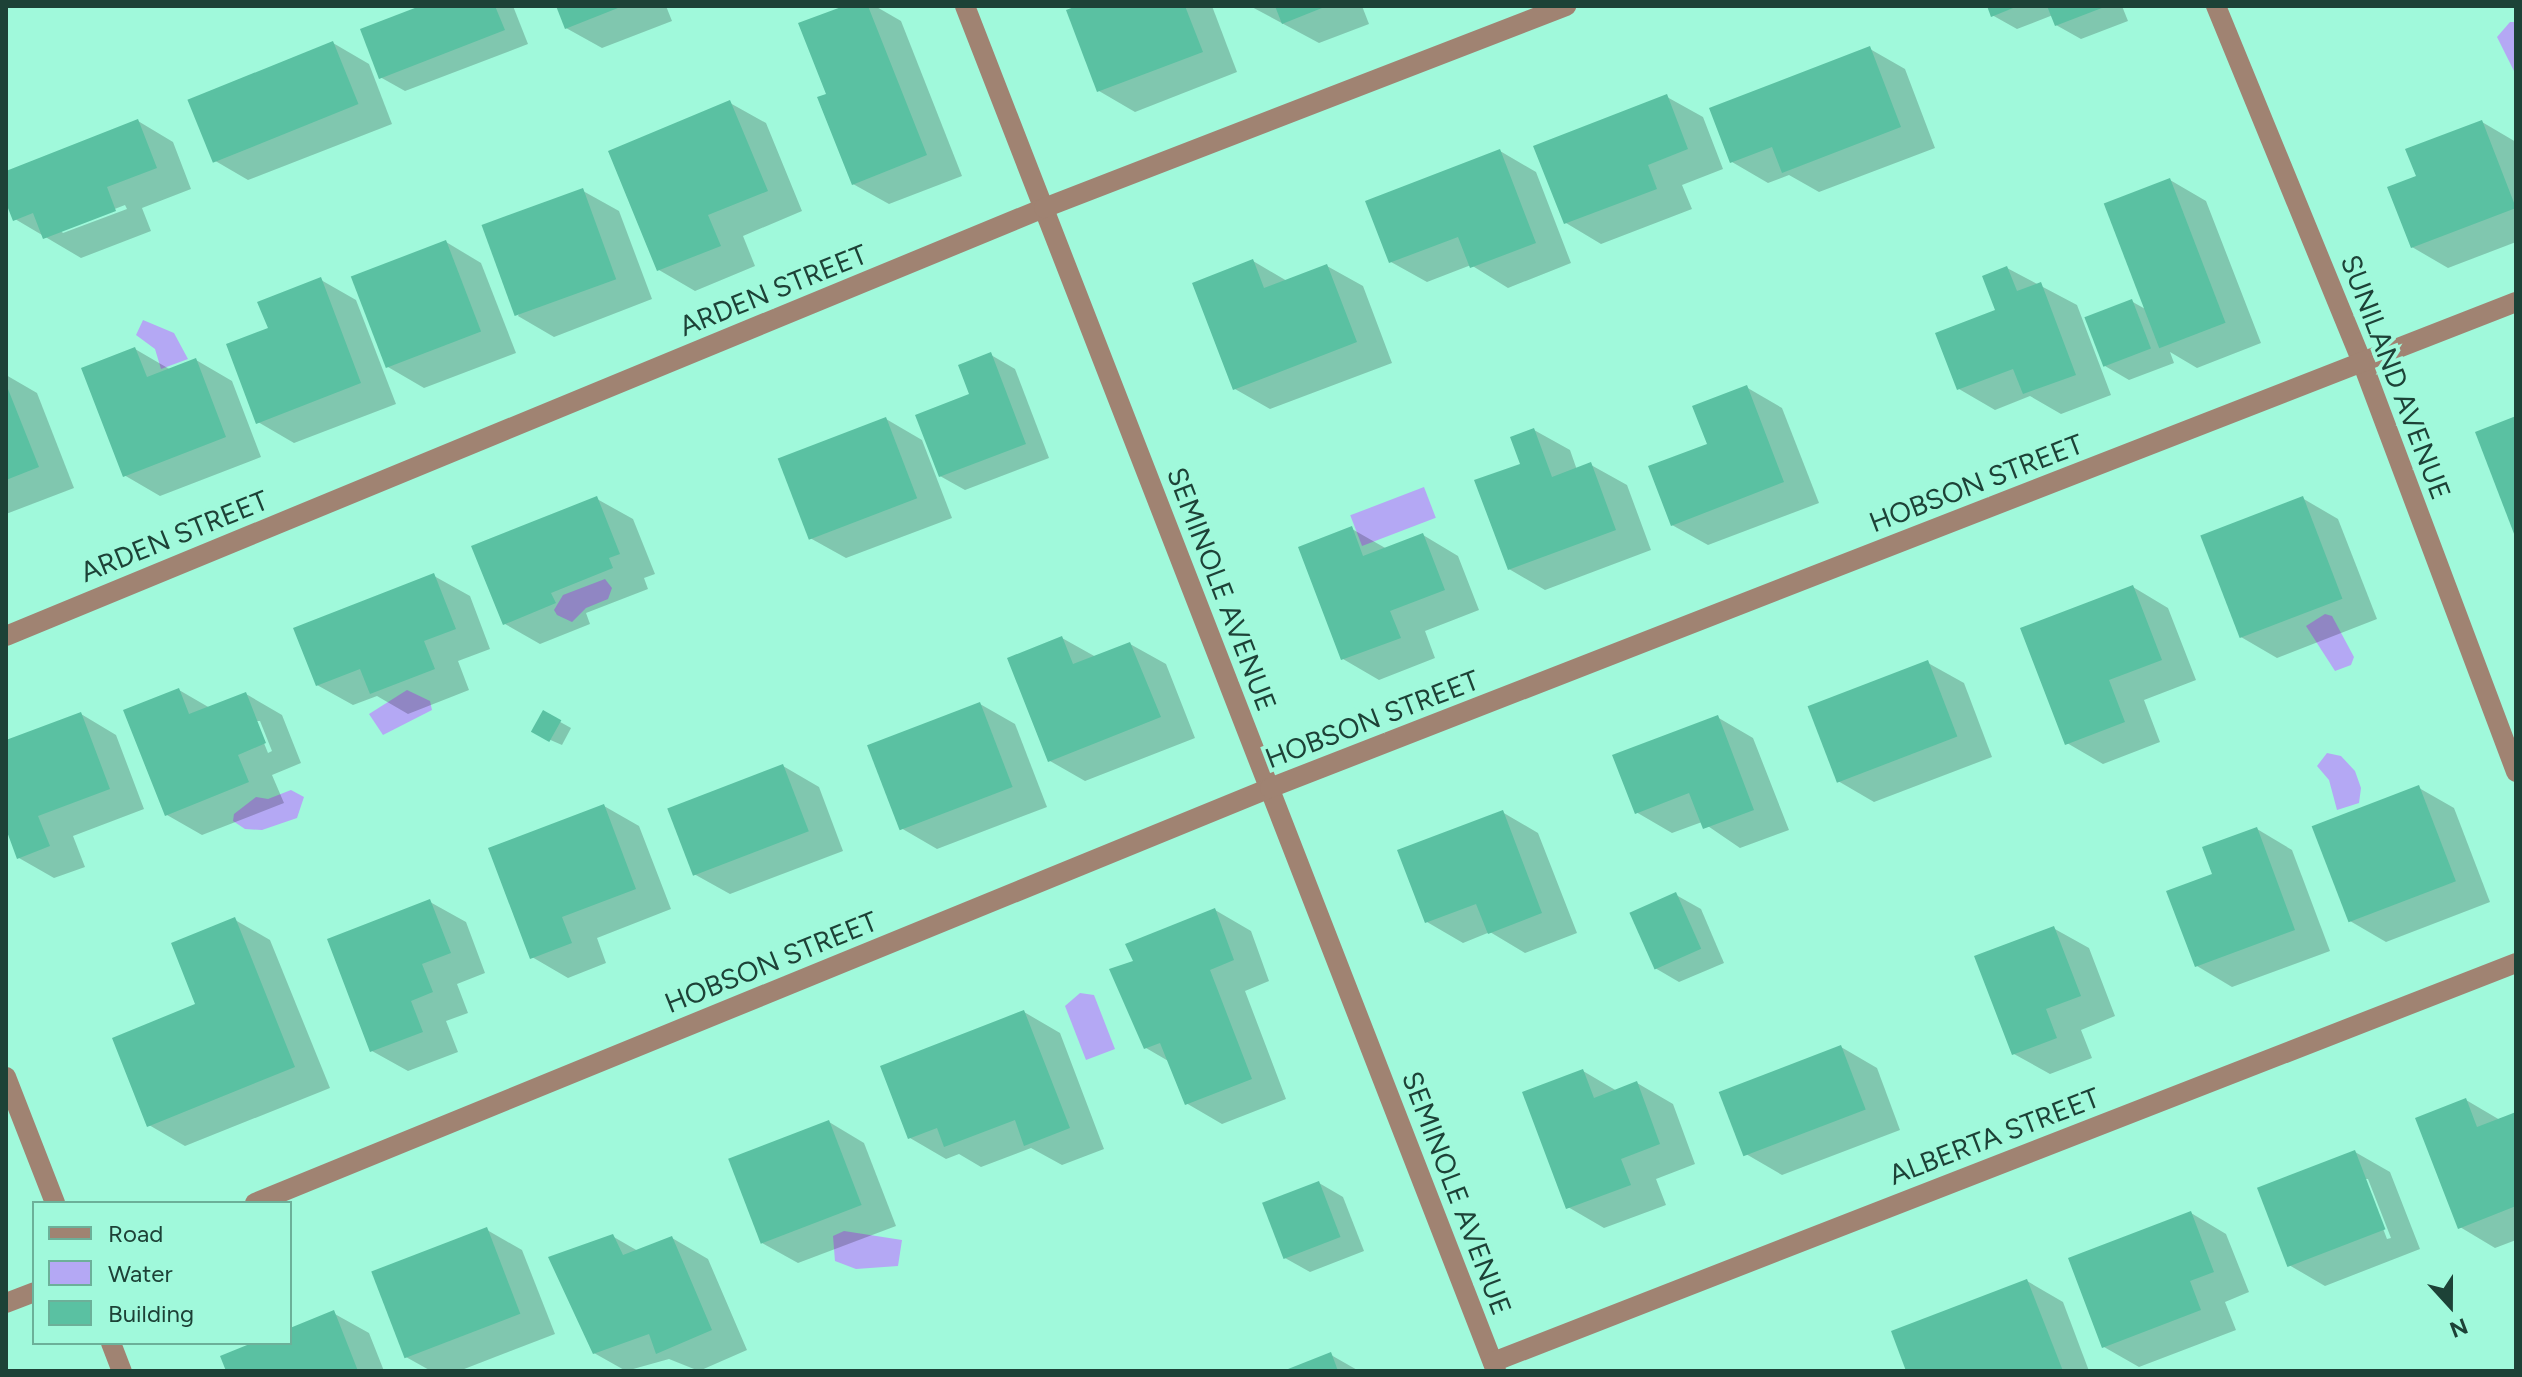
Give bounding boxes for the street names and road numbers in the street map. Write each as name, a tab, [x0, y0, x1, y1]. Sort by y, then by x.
street label: ARDEN STREET	[674, 237, 872, 343]
street label: SUNILAND AVENUE	[2334, 250, 2458, 504]
street label: HOBSON STREET	[1864, 427, 2088, 539]
street label: SEMINOLE AVENUE	[1160, 462, 1284, 716]
street label: ARDEN STREET	[75, 483, 273, 589]
street label: HOBSON STREET	[1260, 663, 1484, 775]
street label: HOBSON STREET	[660, 904, 882, 1020]
street label: SEMINOLE AVENUE	[1395, 1066, 1519, 1320]
street label: ALBERTA STREET	[1884, 1080, 2104, 1192]

